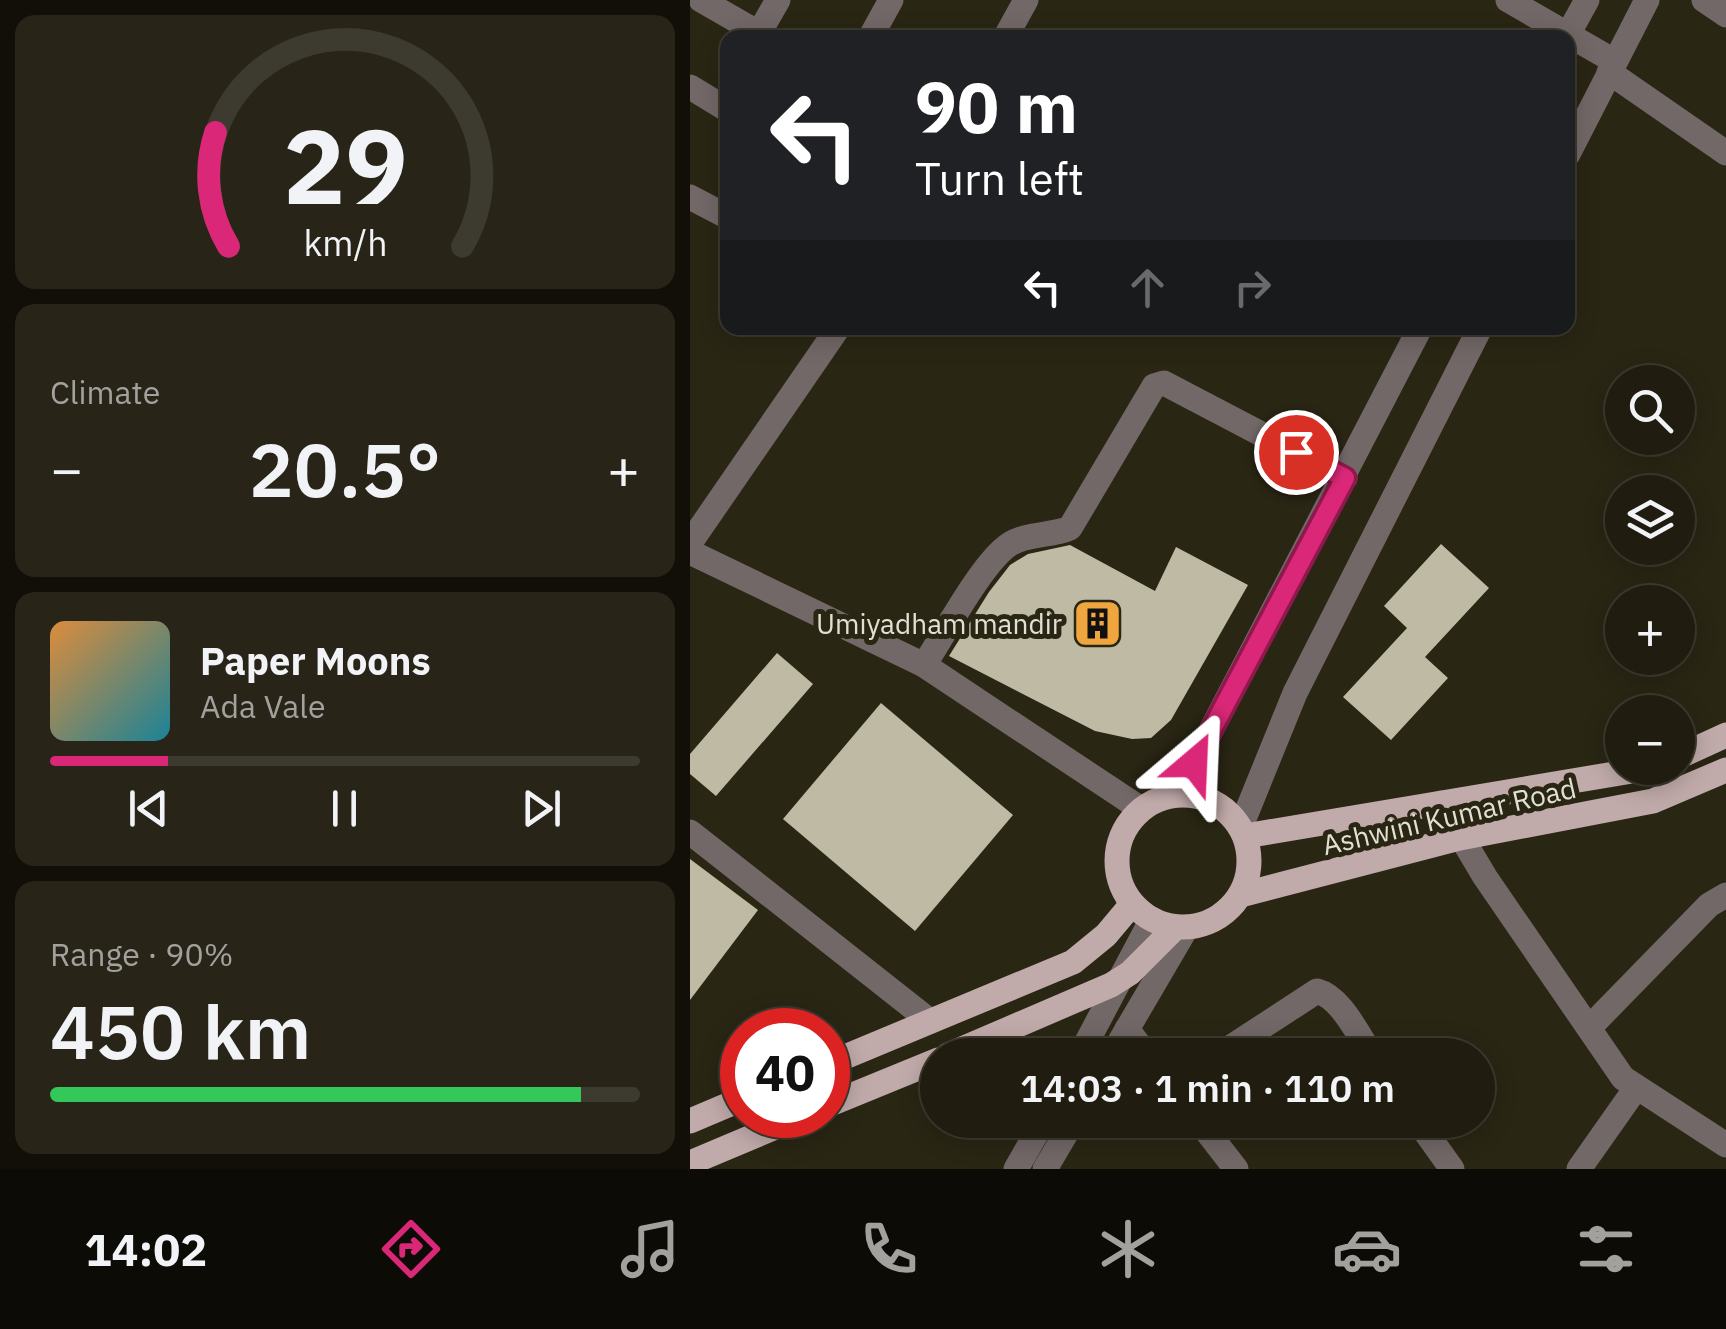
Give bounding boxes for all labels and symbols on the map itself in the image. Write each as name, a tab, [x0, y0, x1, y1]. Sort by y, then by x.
pin	[1254, 410, 1339, 495]
building icon: Umiyadham mandir	[1071, 597, 1123, 649]
place label: Umiyadham mandir	[816, 605, 1062, 642]
position arrow	[1142, 711, 1246, 815]
street label: Ashwini Kumar Road	[1318, 769, 1580, 863]
speed limit sign: 40	[720, 1008, 850, 1138]

